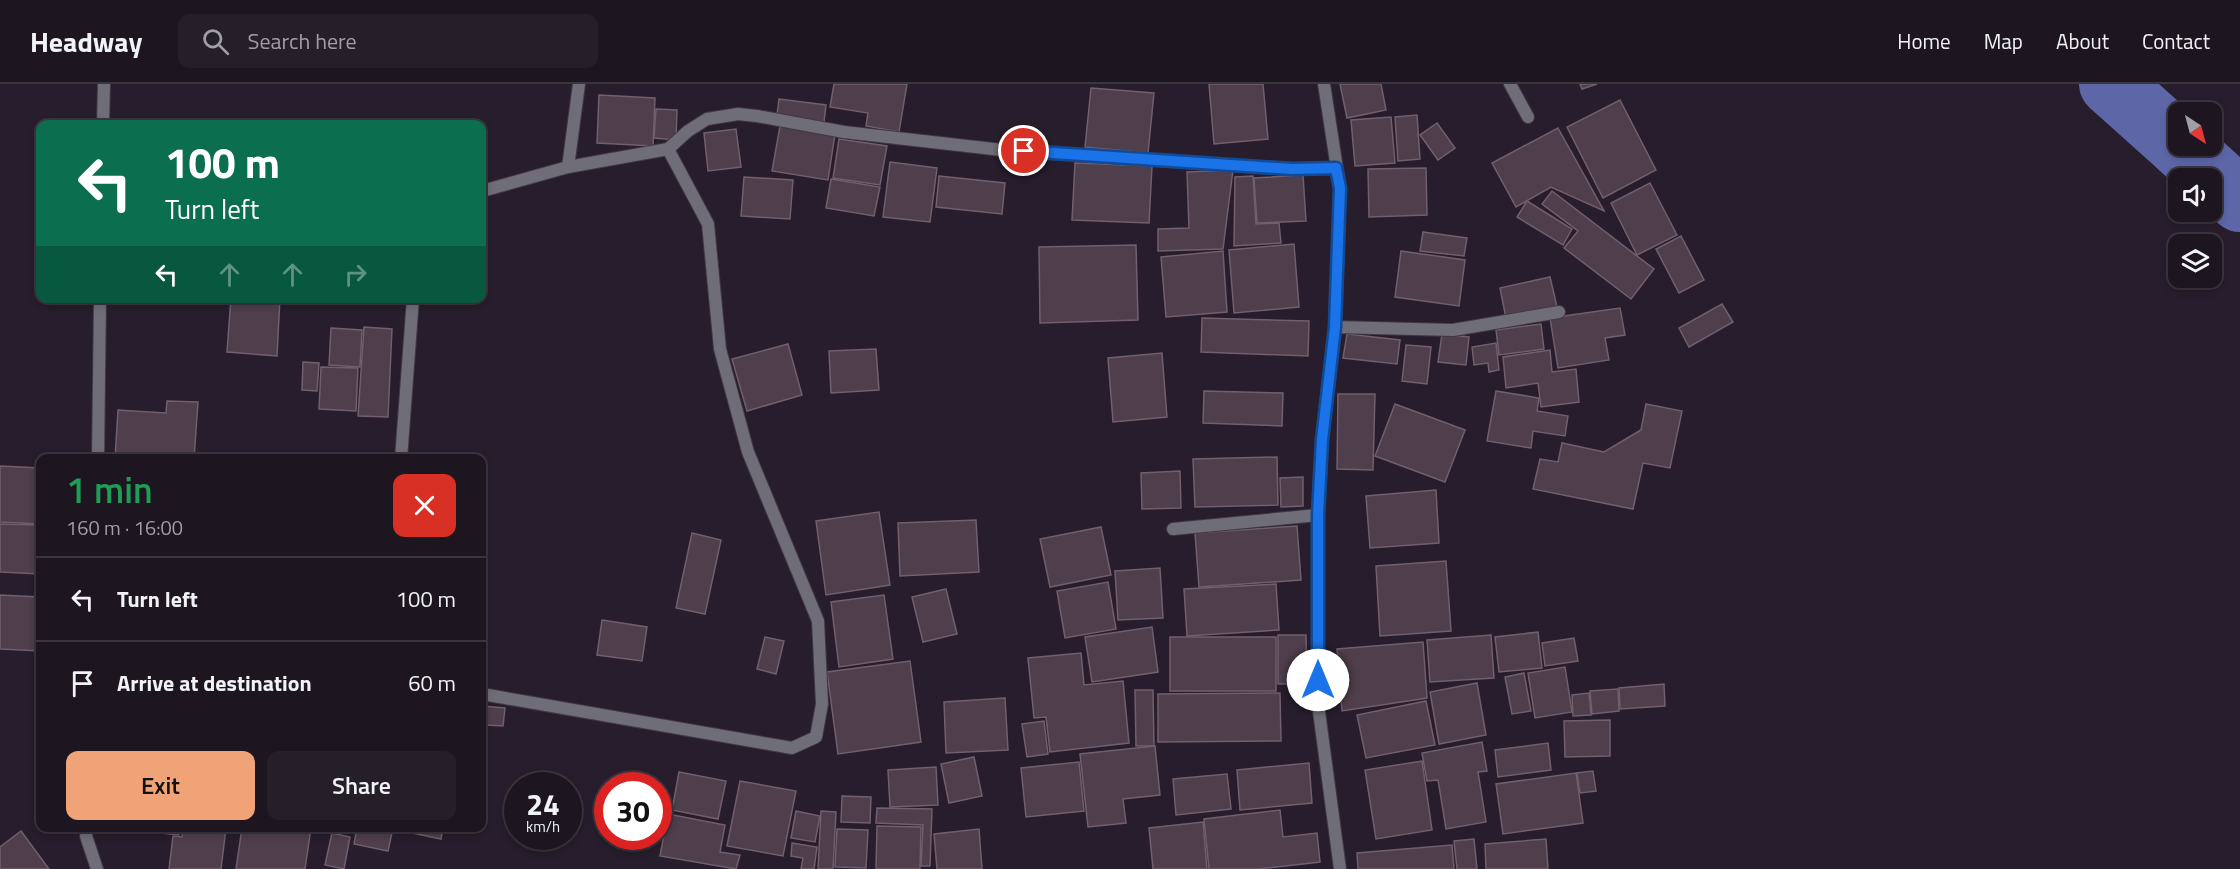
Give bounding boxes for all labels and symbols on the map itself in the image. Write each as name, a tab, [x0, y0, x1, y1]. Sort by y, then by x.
north arrow	[2168, 102, 2222, 156]
pin	[998, 125, 1049, 176]
position arrow	[1286, 648, 1350, 712]
speed limit sign: 30	[594, 772, 672, 850]

